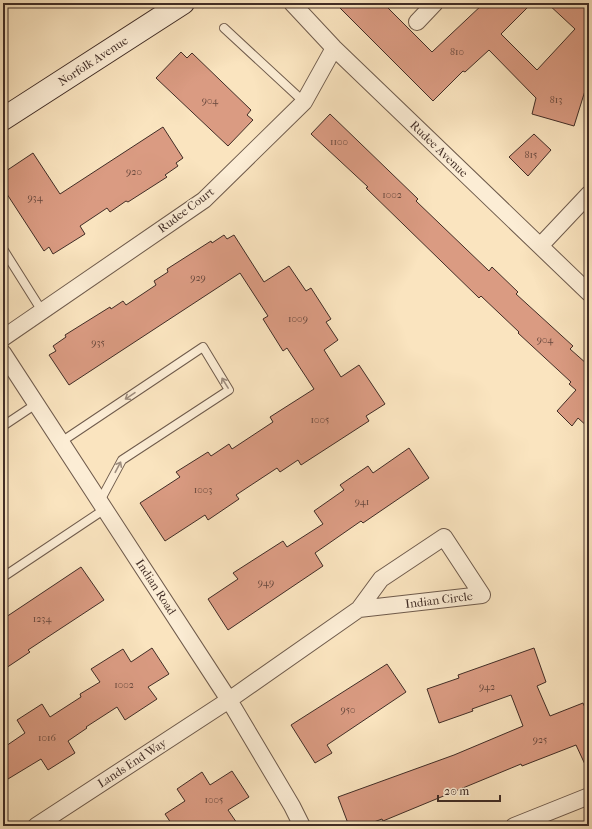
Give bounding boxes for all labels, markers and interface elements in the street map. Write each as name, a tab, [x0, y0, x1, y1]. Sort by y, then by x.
street label: Norfolk Avenue	[55, 33, 131, 89]
house number: 810	[450, 46, 464, 58]
house number: 813	[550, 94, 562, 106]
house number: 904	[202, 95, 219, 107]
street label: Rudee Avenue	[407, 118, 471, 180]
house number: 1100	[330, 136, 348, 148]
house number: 815	[525, 149, 537, 161]
house number: 920	[126, 166, 142, 178]
street label: Rudee Court	[155, 184, 217, 236]
house number: 1002	[382, 189, 402, 201]
house number: 934	[27, 192, 44, 204]
house number: 929	[190, 272, 206, 284]
house number: 1009	[288, 313, 308, 325]
house number: 904	[537, 334, 554, 346]
house number: 935	[91, 337, 105, 349]
one-way arrow	[221, 378, 229, 389]
one-way arrow	[124, 392, 135, 400]
house number: 1005	[311, 414, 329, 426]
one-way arrow	[115, 461, 123, 473]
house number: 1003	[194, 484, 212, 496]
house number: 941	[355, 496, 369, 508]
street label: Indian Road	[133, 557, 179, 618]
house number: 949	[258, 577, 274, 589]
street label: Indian Circle	[405, 589, 474, 611]
house number: 1234	[33, 613, 52, 625]
house number: 1002	[114, 679, 134, 691]
house number: 942	[479, 681, 495, 693]
house number: 950	[340, 704, 356, 716]
house number: 1016	[38, 732, 57, 744]
house number: 925	[533, 734, 547, 746]
street label: Lands End Way	[95, 735, 170, 790]
scale bar	[438, 777, 500, 803]
text: 20 m	[444, 784, 469, 798]
house number: 1005	[205, 794, 223, 806]

